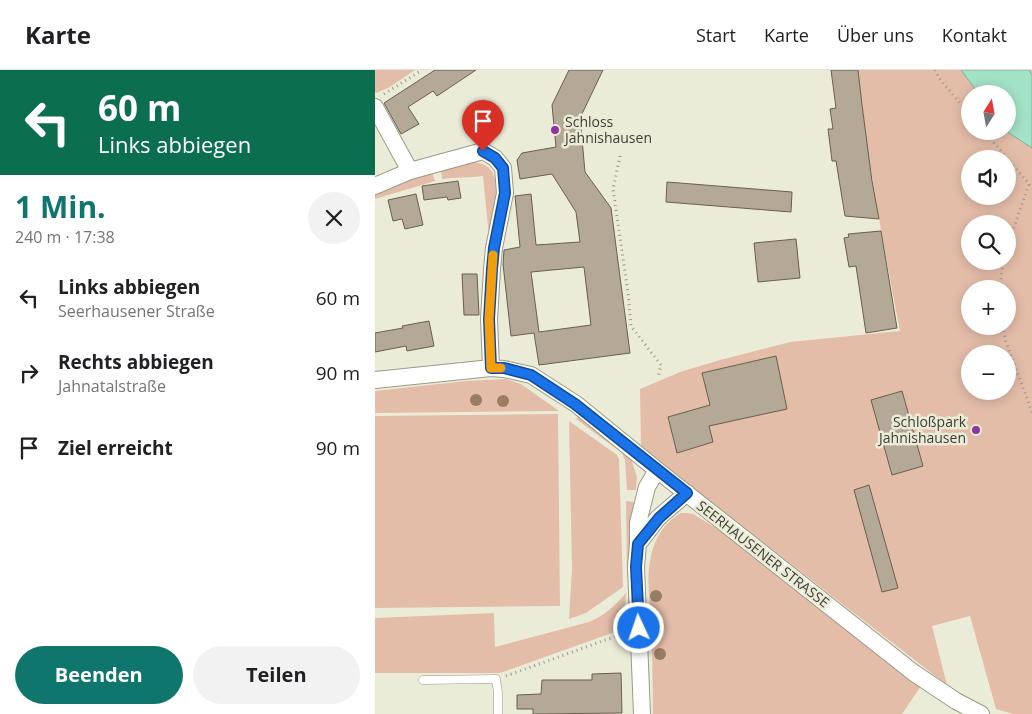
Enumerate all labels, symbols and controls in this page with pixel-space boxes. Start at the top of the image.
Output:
text: Karte [25,18,91,51]
text: Start [696,23,736,47]
text: Karte [764,23,809,47]
text: Über uns [837,23,914,47]
text: Kontakt [942,23,1007,47]
text: 60 m [98,84,181,131]
north arrow [961,85,1016,140]
map controls [961,85,1016,400]
icon: left [15,90,80,155]
pin [462,100,504,151]
icon: arrive [469,107,497,135]
place label: Schloss Jahnishausen [563,112,652,147]
marker: Schloss Jahnishausen [549,124,561,136]
text: Links abbiegen [98,129,251,159]
button: sound [961,150,1016,205]
text: 1 Min. [15,186,106,227]
button: close [308,192,360,244]
button: search [961,215,1016,270]
text: 240 m · 17:38 [15,226,115,248]
text: Links abbiegen [58,274,200,300]
button: + [961,280,1016,335]
icon: left [15,284,43,312]
text: 60 m [316,285,360,311]
text: Seerhausener Straße [58,300,215,322]
button: − [961,345,1016,400]
text: Rechts abbiegen [58,349,214,375]
icon: right [15,359,43,387]
text: 90 m [316,360,360,386]
text: Jahnatalstraße [58,375,166,397]
place label: Schloßpark Jahnishausen [877,412,967,447]
marker: Schloßpark Jahnishausen [970,424,982,436]
icon: arrive [15,434,43,462]
text: Ziel erreicht [58,435,173,461]
text: 90 m [316,435,360,461]
street label: SEERHAUSENER STRASSE [693,496,834,611]
position arrow [612,601,664,653]
button: Beenden [15,646,183,704]
button: Teilen [193,646,360,704]

